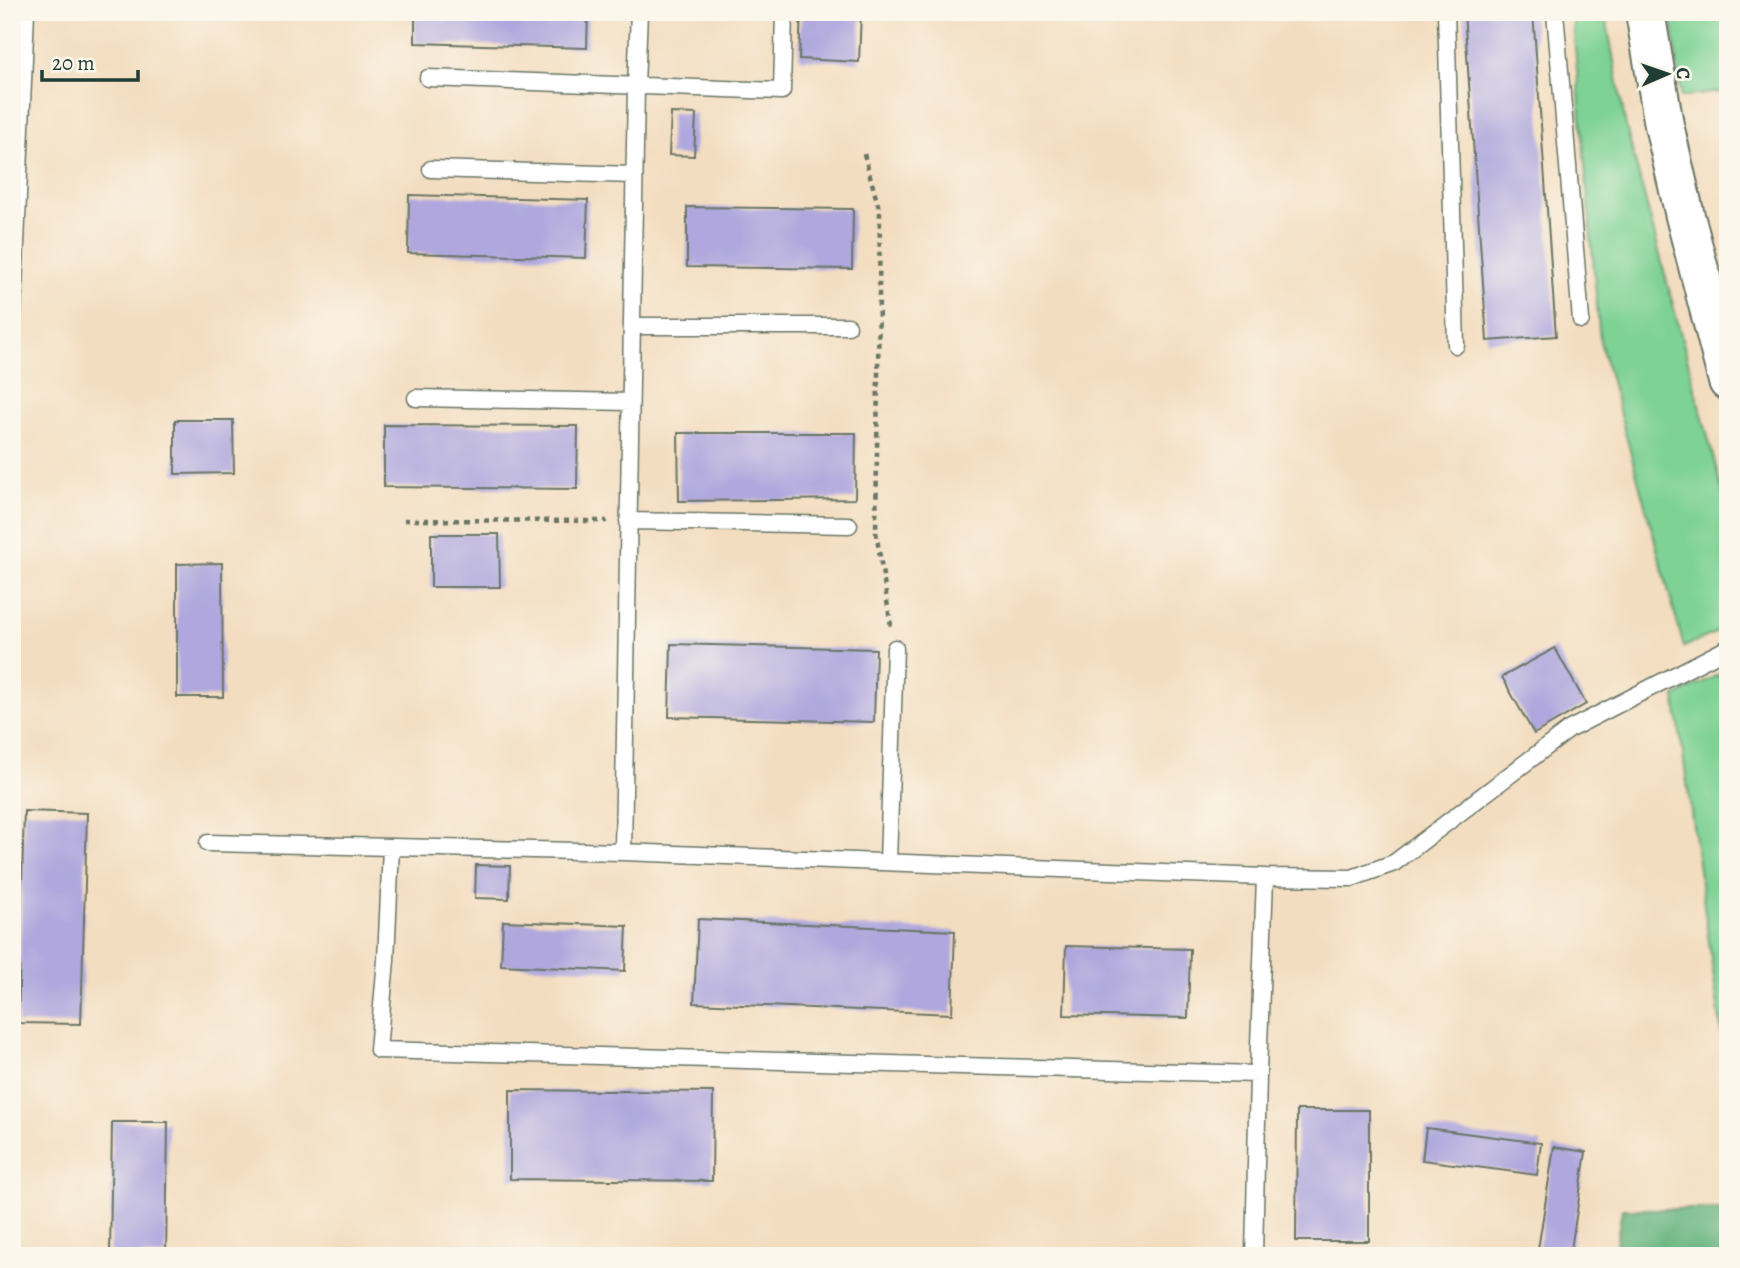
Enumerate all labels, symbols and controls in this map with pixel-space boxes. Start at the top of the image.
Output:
scale bar [42,38,138,82]
north arrow [1632,38,1702,108]
text: 20 m [52,49,95,77]
text: С [1670,67,1696,80]

